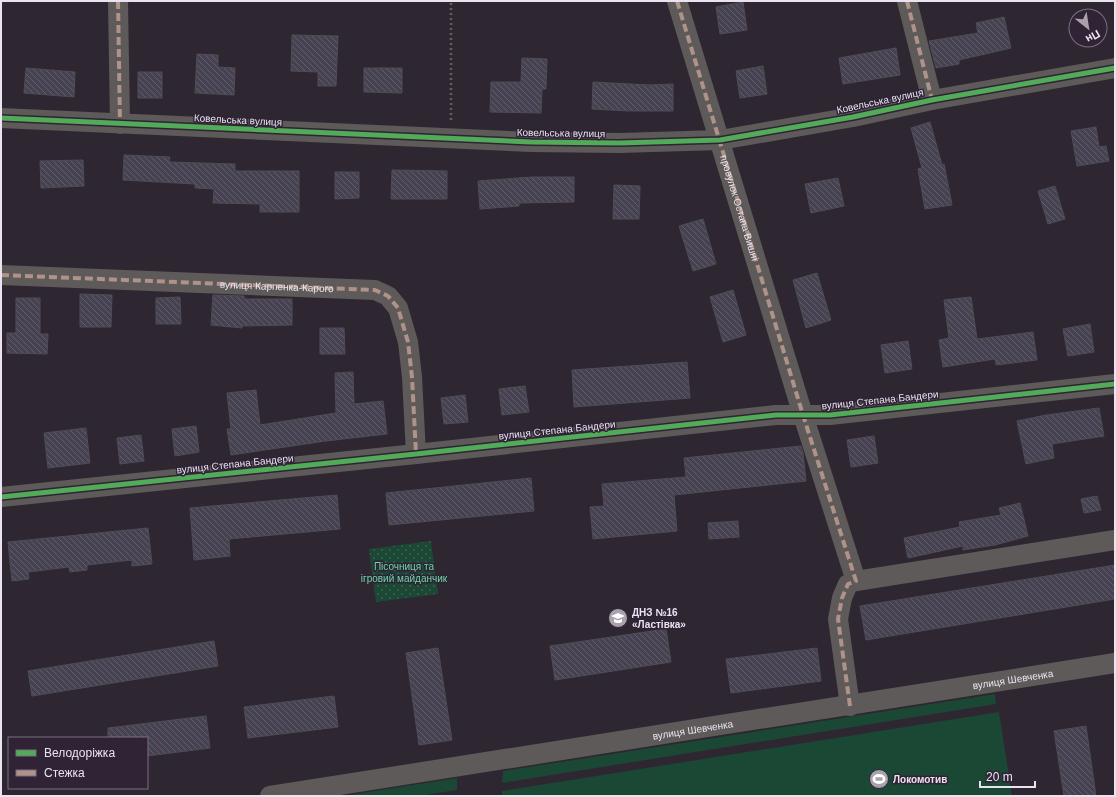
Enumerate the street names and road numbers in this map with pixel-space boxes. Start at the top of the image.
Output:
street label: Ковельська вулиця [836,86,924,116]
street label: Ковельська вулиця [194,112,282,128]
street label: Ковельська вулиця [517,127,605,139]
street label: провулок Остапа Вишні [719,154,761,262]
street label: вулиця Карпенка-Карого [220,278,334,294]
street label: вулиця Степана Бандери [821,388,939,412]
street label: вулиця Степана Бандери [498,418,616,442]
street label: вулиця Степана Бандери [176,452,294,476]
street label: вулиця Шевченка [972,667,1054,691]
street label: вулиця Шевченка [652,718,734,741]

